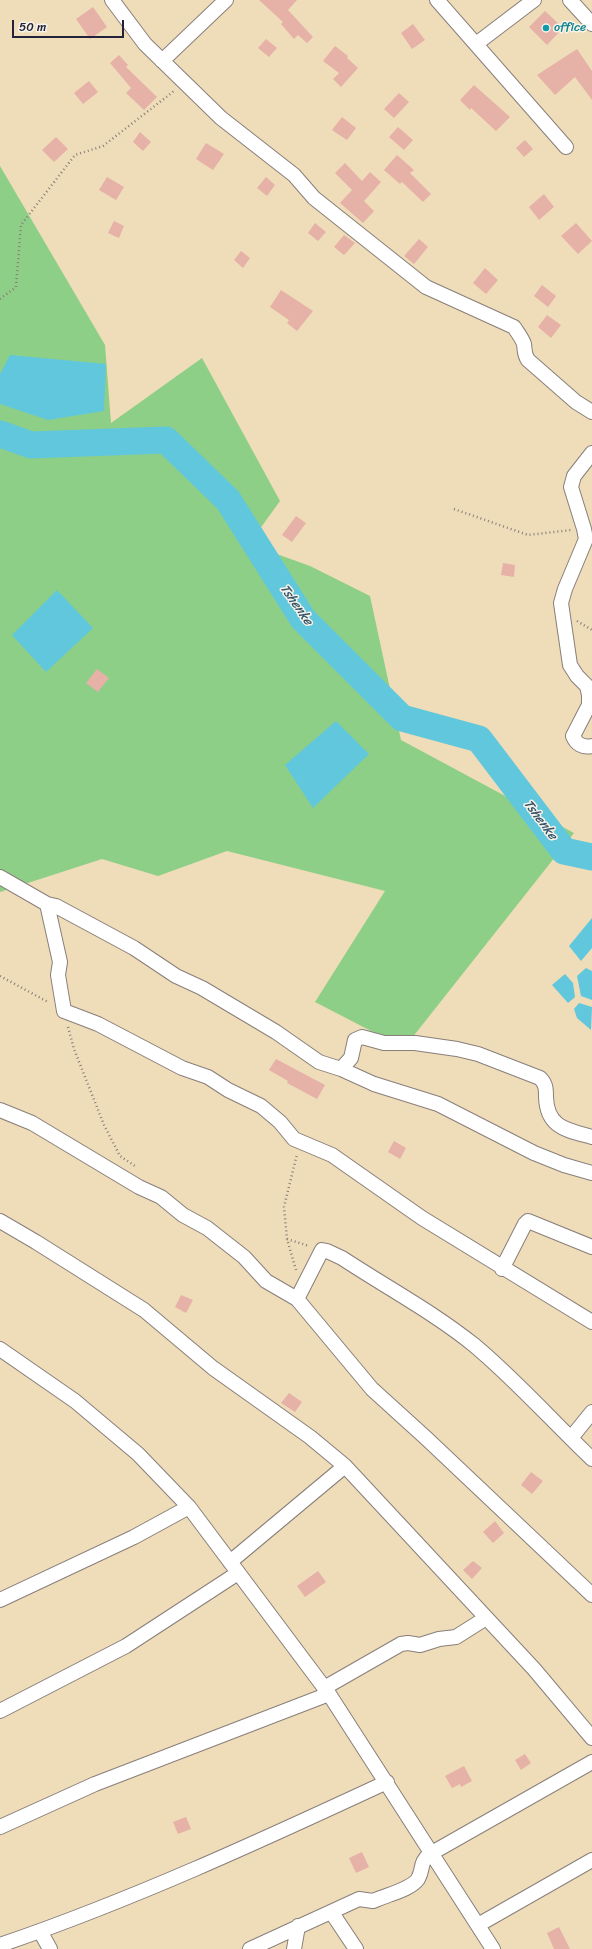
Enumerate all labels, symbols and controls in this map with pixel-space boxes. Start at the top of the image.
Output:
scale bar [14,12,126,38]
text: 50 m [19,16,46,38]
place label: office [554,21,586,35]
marker: office [541,23,551,33]
water label: Tshenke [276,582,316,628]
water label: Tshenke [520,797,560,843]

